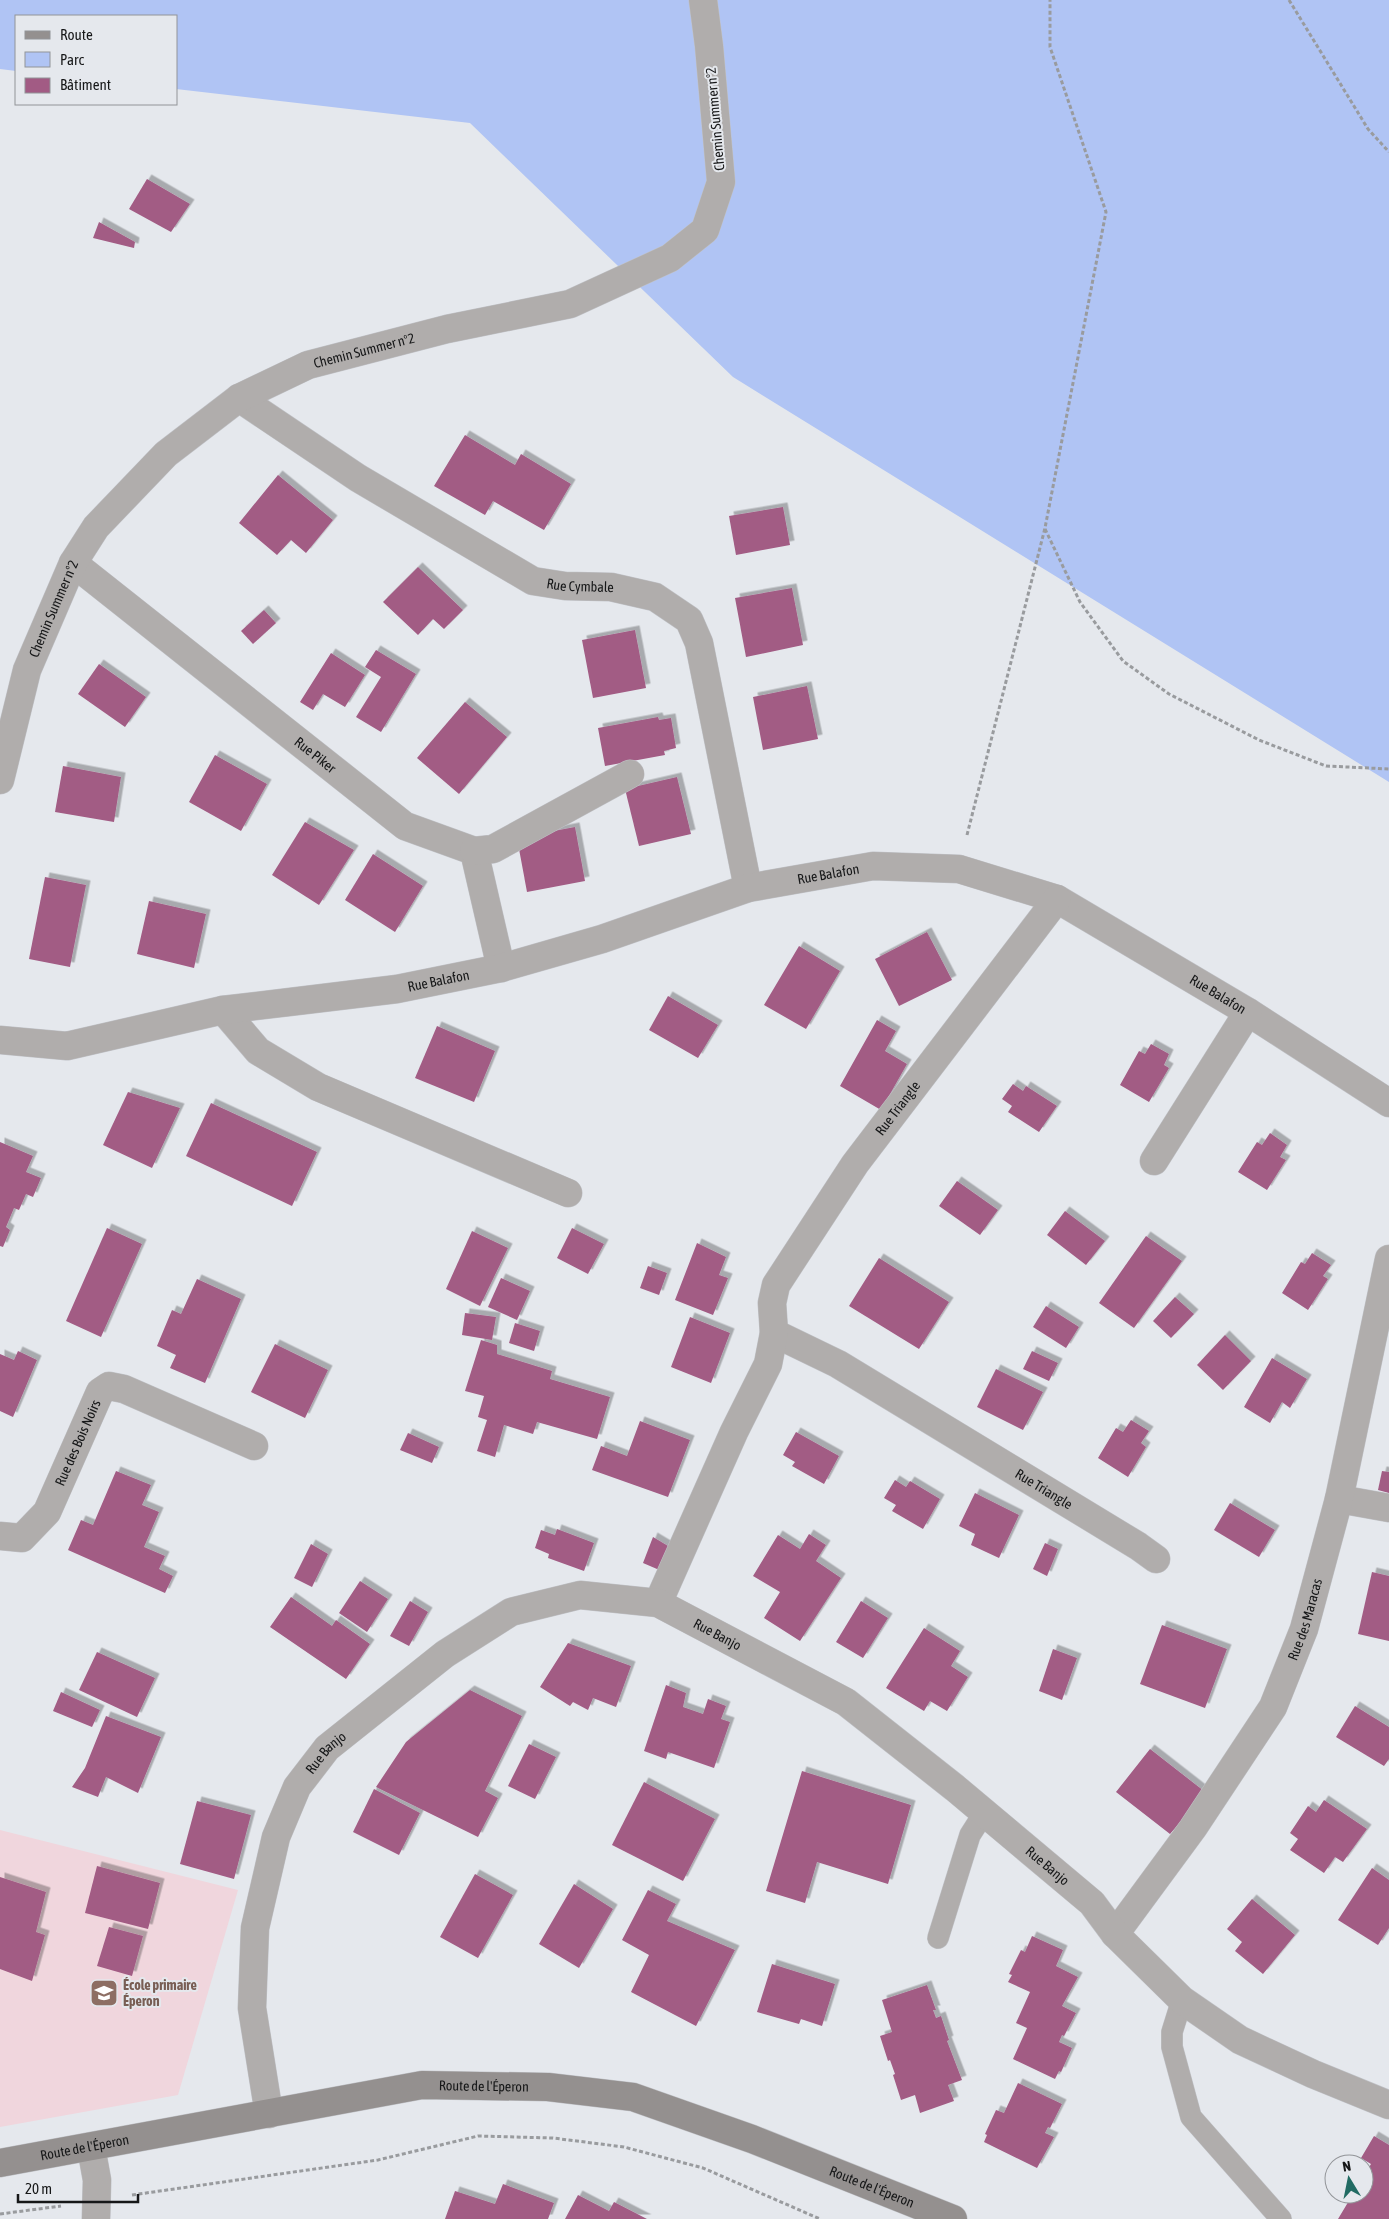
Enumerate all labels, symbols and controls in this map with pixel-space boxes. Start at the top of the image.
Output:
legend [15,15,178,105]
text: Route [60,26,93,43]
text: Parc [60,51,84,68]
street label: Chemin Summer n°2 [703,67,727,171]
text: Bâtiment [60,76,111,93]
street label: Chemin Summer n°2 [312,330,416,371]
street label: Chemin Summer n°2 [25,558,81,660]
street label: Rue Cymbale [545,575,614,595]
street label: Rue Piker [291,734,340,777]
street label: Rue Balafon [796,861,861,887]
street label: Rue Balafon [406,967,471,995]
street label: Rue Balafon [1187,971,1249,1017]
street label: Rue Triangle [872,1078,923,1138]
street label: Rue des Bois Noirs [52,1397,104,1488]
street label: Rue Triangle [1012,1466,1075,1512]
street label: Rue des Maracas [1284,1577,1325,1663]
street label: Rue Banjo [691,1615,744,1653]
street label: Rue Banjo [302,1728,349,1777]
street label: Rue Banjo [1023,1843,1073,1889]
place label: École primaire Éperon [123,1977,197,2009]
school or university icon: École primaire Éperon [89,1978,119,2008]
street label: Route de l'Éperon [439,2077,529,2095]
street label: Route de l'Éperon [39,2131,130,2163]
north arrow [1324,2154,1374,2204]
text: N [1341,2158,1352,2175]
street label: Route de l'Éperon [827,2163,917,2211]
scale bar [18,2172,138,2204]
text: 20 m [25,2180,52,2197]

